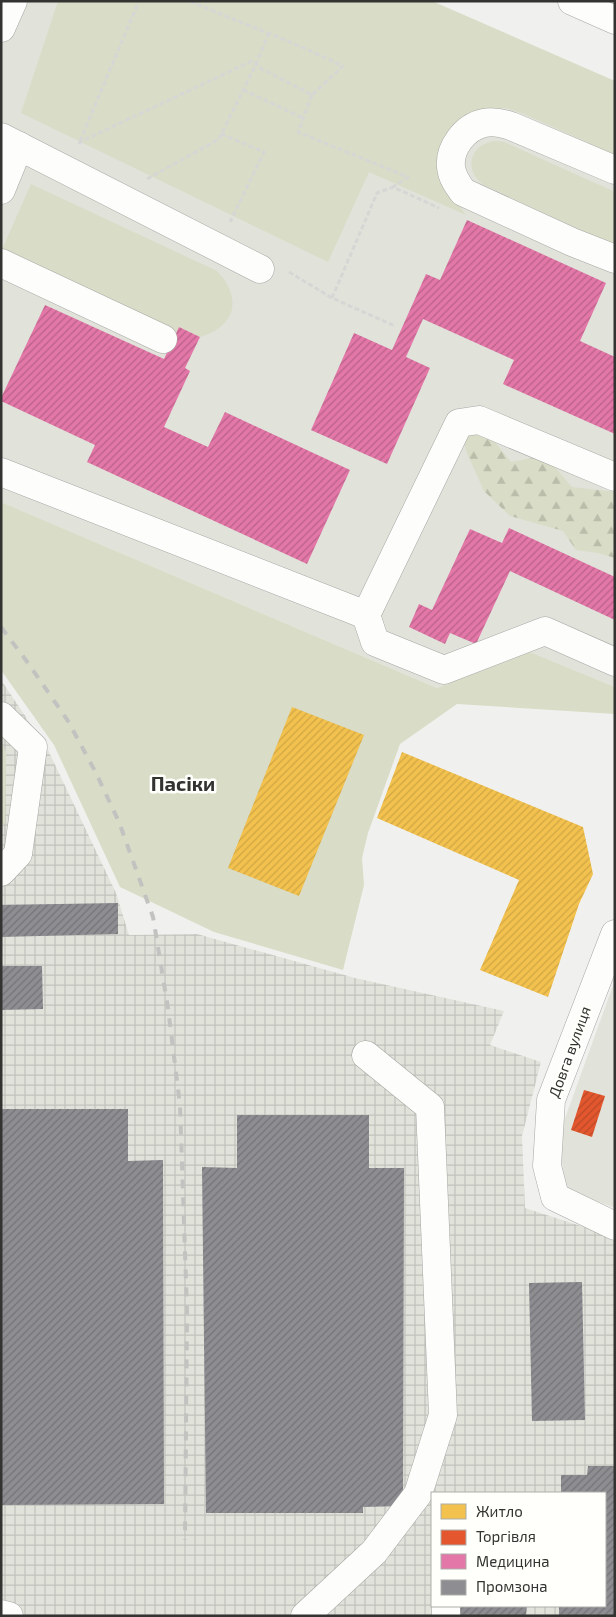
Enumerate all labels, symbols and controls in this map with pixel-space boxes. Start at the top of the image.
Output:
district label: Пасіки [151,771,215,795]
street label: Довга вулиця [544,1004,595,1100]
legend [431,1492,606,1607]
text: Житло [476,1502,523,1520]
text: Торгівля [476,1527,536,1545]
text: Медицина [476,1552,549,1570]
text: Промзона [476,1577,548,1595]

